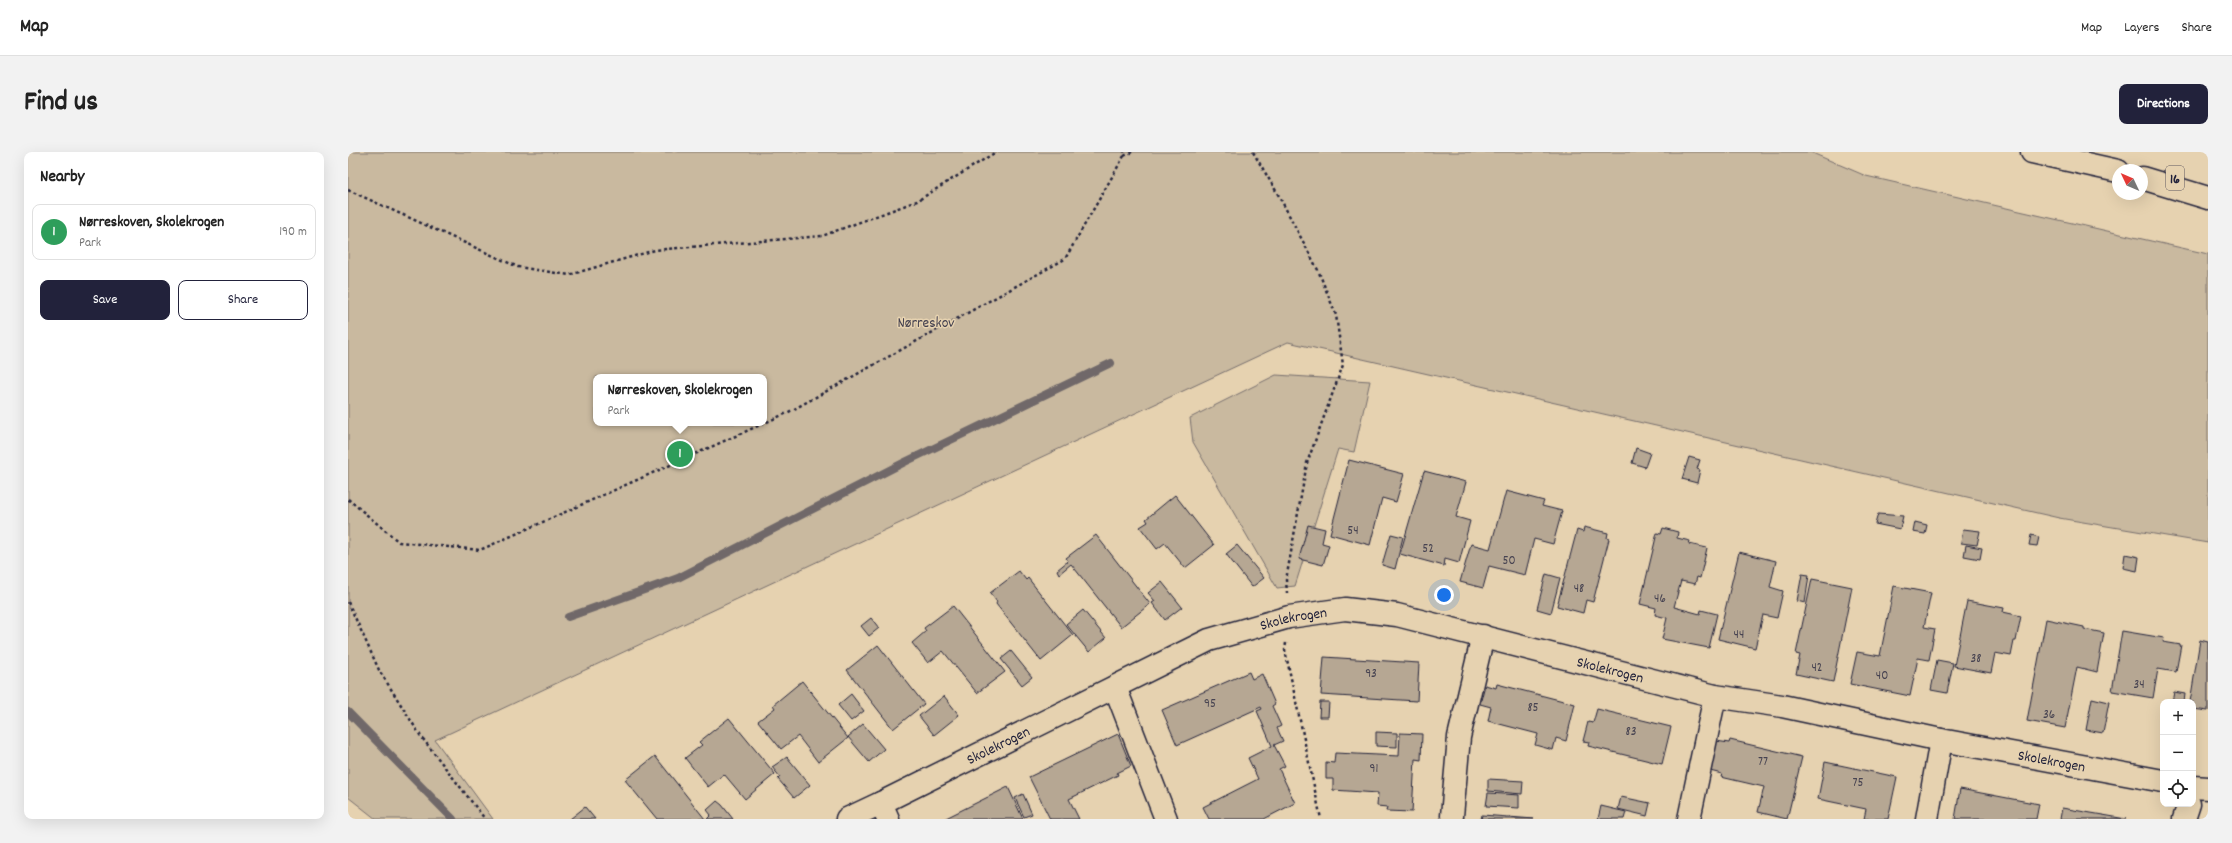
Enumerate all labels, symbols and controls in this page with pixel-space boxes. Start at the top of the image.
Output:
text: Map [20,14,49,41]
text: Map [2081,18,2102,38]
text: Layers [2124,18,2159,38]
text: Share [2181,18,2212,38]
text: Find us [24,84,98,124]
button: Directions [2119,84,2208,124]
north arrow [2112,164,2148,200]
text: Nearby [40,166,84,190]
road number: 16 [2166,166,2184,190]
text: Nørreskoven, Skolekrogen [79,212,224,234]
text: 1 [53,223,55,242]
text: 190 m [279,223,307,242]
text: Park [79,234,101,253]
button: Save [40,280,170,320]
button: Share [178,280,308,320]
park label: Nørreskov [897,313,955,335]
popup [593,374,767,426]
text: Nørreskoven, Skolekrogen [607,380,753,402]
text: Park [607,402,630,421]
pin: 1 [667,439,693,469]
house number: 54 [1347,522,1359,541]
house number: 52 [1422,540,1434,559]
house number: 50 [1502,552,1516,571]
house number: 48 [1574,580,1584,599]
your location [1434,585,1454,605]
house number: 46 [1654,590,1666,609]
street label: Skolekrogen [1258,603,1329,638]
house number: 44 [1734,626,1744,645]
house number: 38 [1971,650,1982,669]
street label: Skolekrogen [1574,652,1646,690]
house number: 42 [1811,659,1823,678]
house number: 93 [1365,665,1377,684]
house number: 40 [1876,667,1888,686]
house number: 34 [2133,676,2145,695]
house number: 95 [1204,695,1216,714]
house number: 85 [1527,699,1539,718]
map controls [2160,699,2196,807]
button: + [2160,699,2196,735]
house number: 36 [2043,706,2055,725]
street label: Skolekrogen [963,722,1034,772]
house number: 83 [1626,723,1637,742]
button: − [2160,735,2196,771]
street label: Skolekrogen [2016,745,2087,779]
house number: 77 [1758,753,1768,772]
house number: 91 [1370,760,1378,779]
button: locate [2160,771,2196,807]
house number: 75 [1853,774,1864,793]

